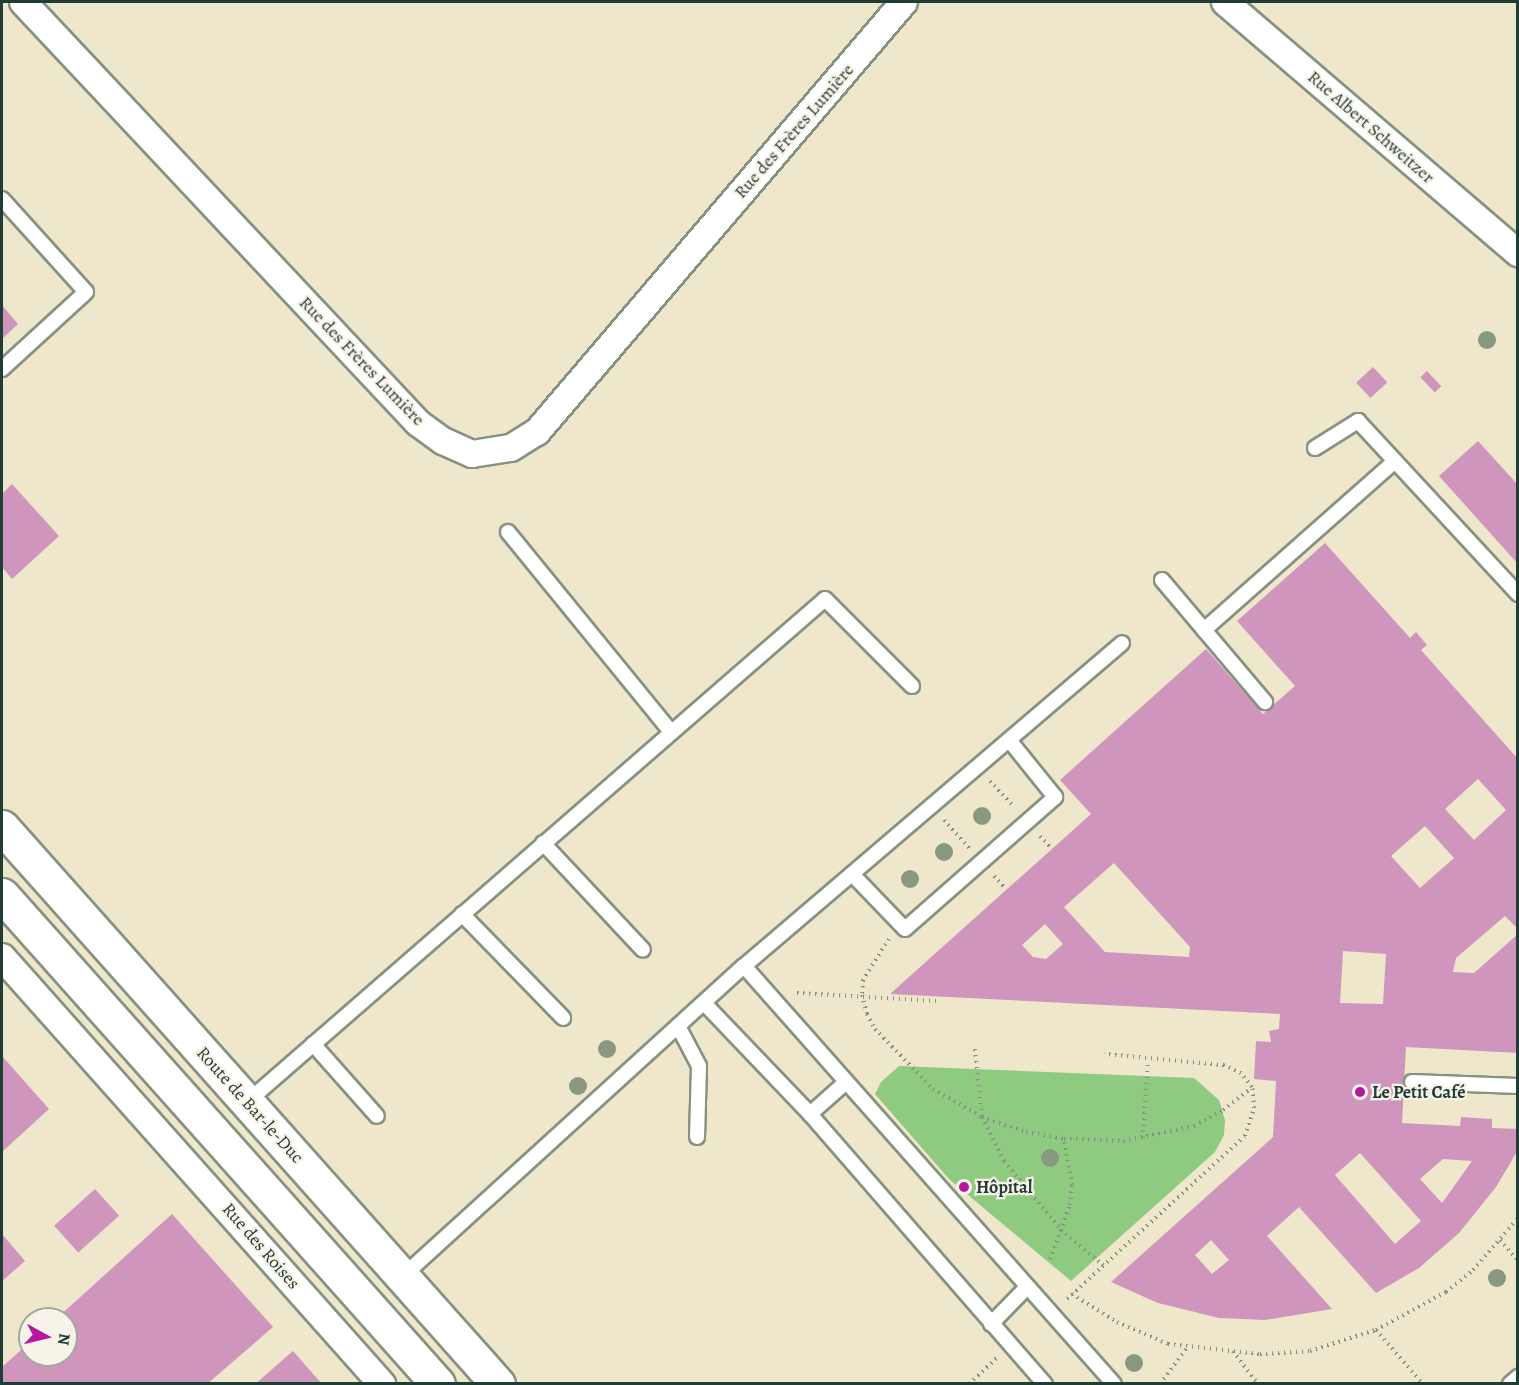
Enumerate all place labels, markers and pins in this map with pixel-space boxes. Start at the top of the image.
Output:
place label: Le Petit Café [1372,1081,1465,1103]
marker: Le Petit Café [1353,1085,1367,1099]
place label: Hôpital [976,1176,1032,1198]
marker: Hôpital [957,1180,971,1194]

